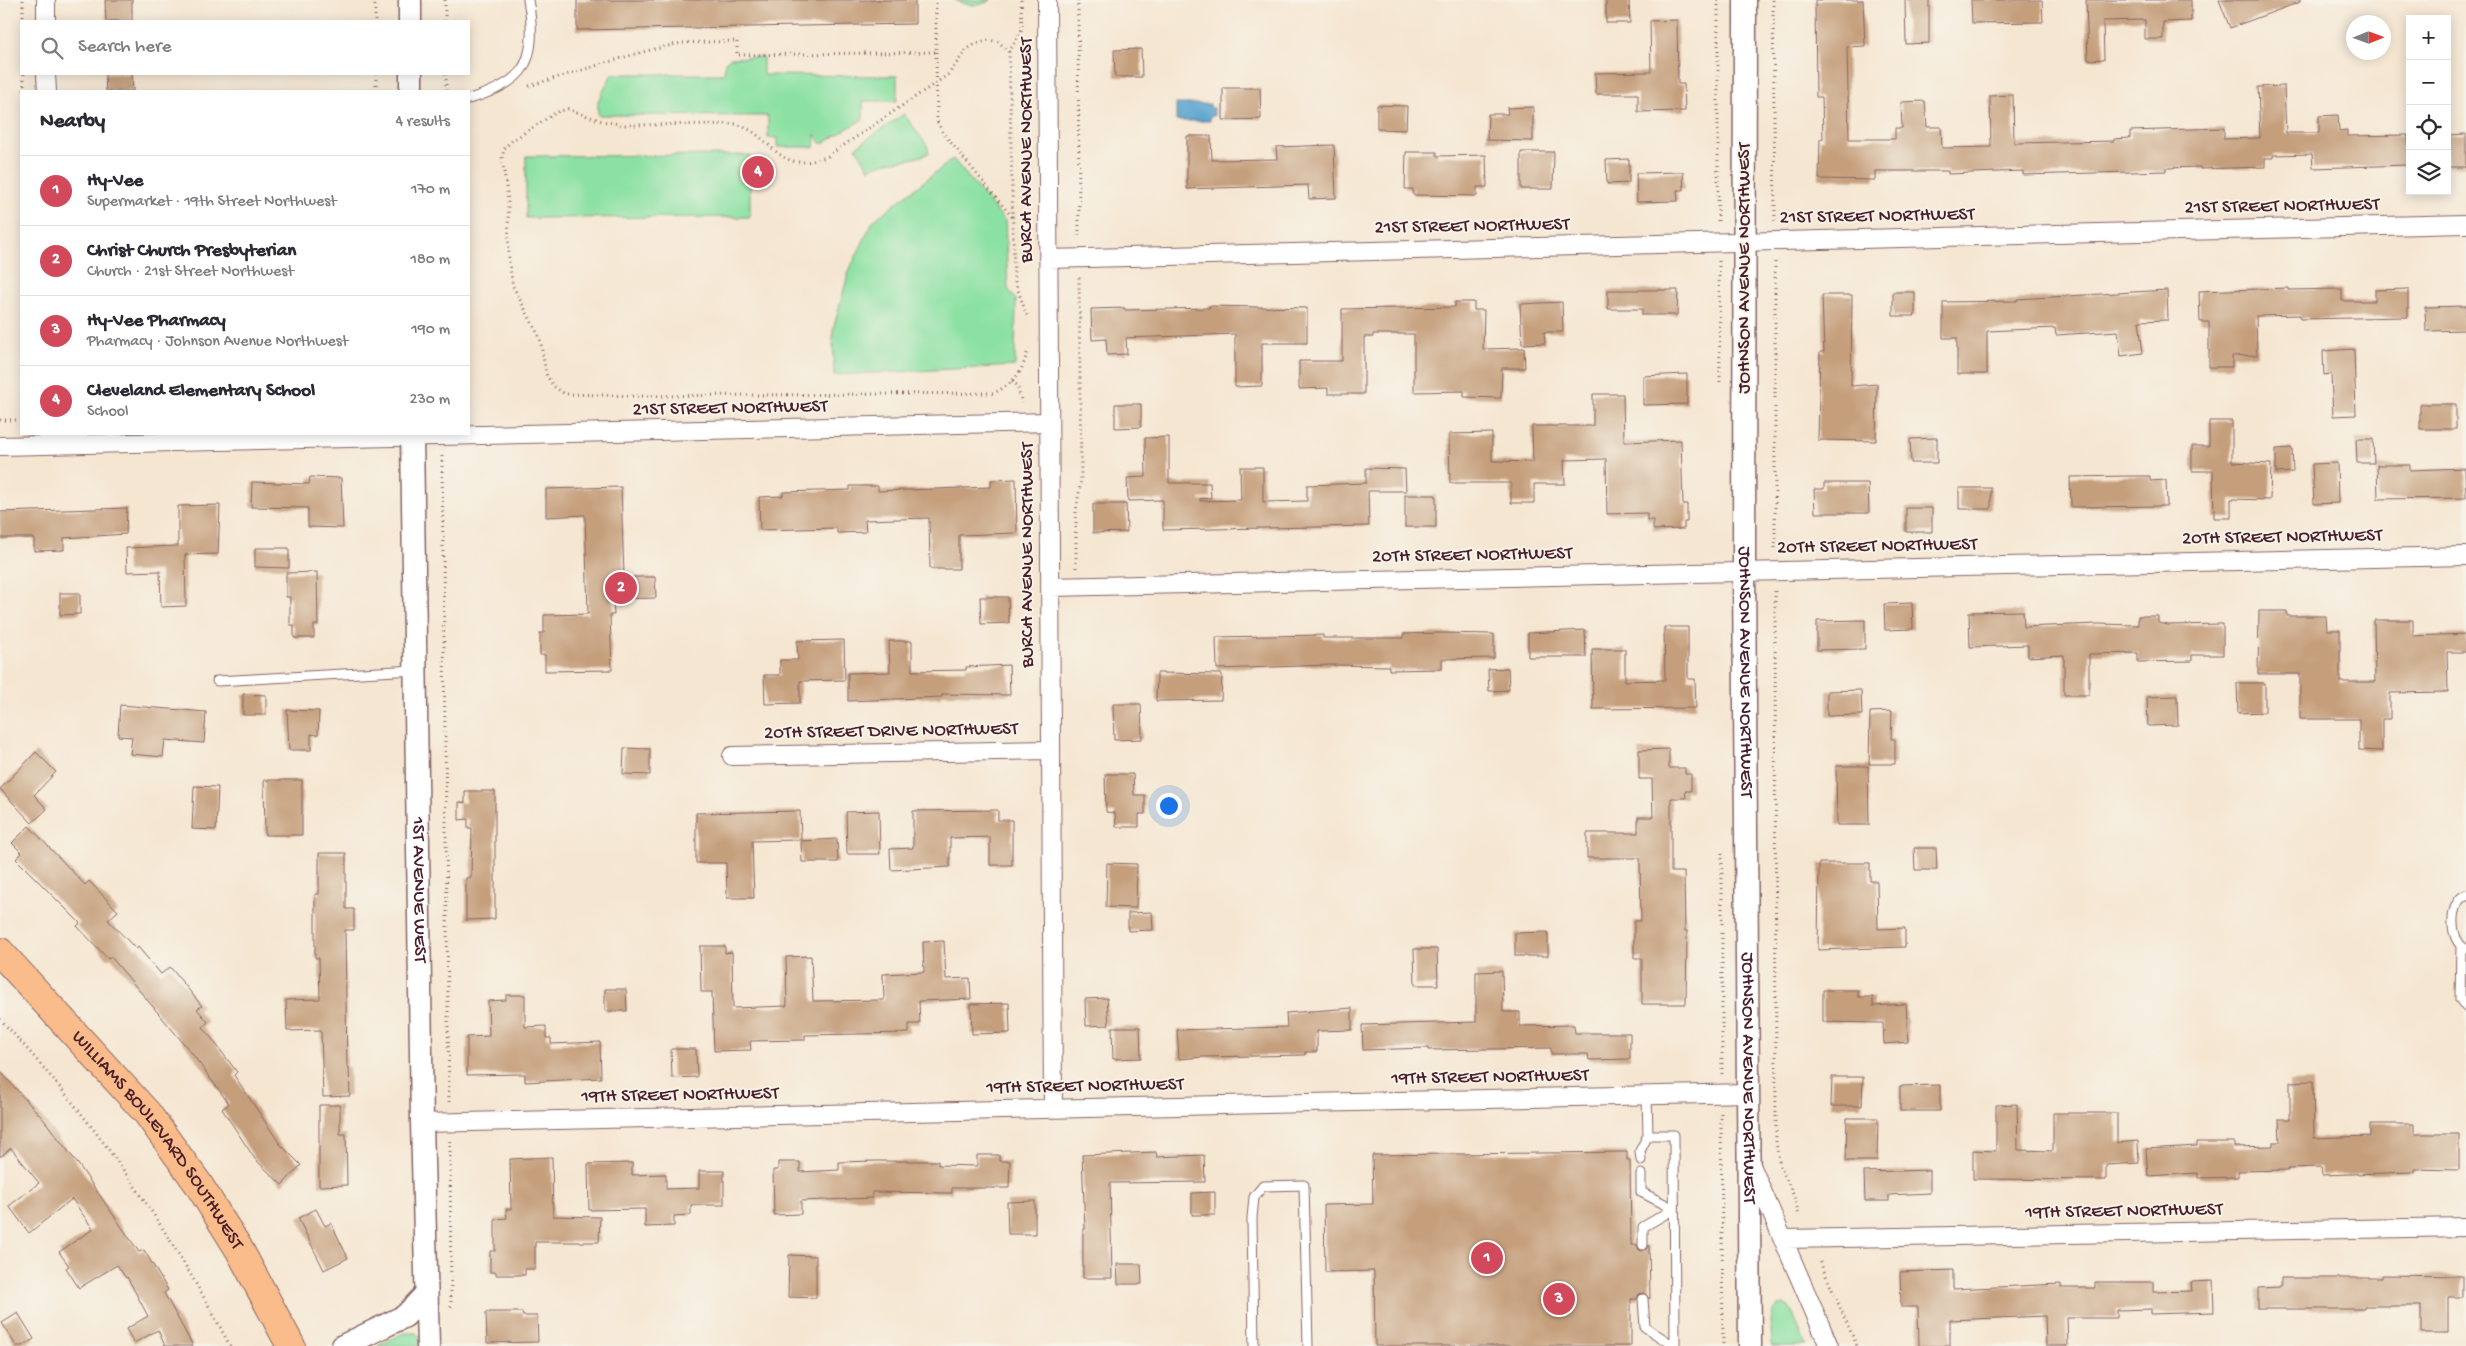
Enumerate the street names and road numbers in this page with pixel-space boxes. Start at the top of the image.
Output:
street label: BURCH AVENUE NORTHWEST [1016,36,1039,264]
street label: JOHNSON AVENUE NORTHWEST [1734,142,1757,394]
street label: 21ST STREET NORTHWEST [2184,194,2380,220]
street label: 21ST STREET NORTHWEST [1779,204,1975,230]
street label: 21ST STREET NORTHWEST [1374,214,1570,240]
street label: 21ST STREET NORTHWEST [632,396,828,422]
street label: BURCH AVENUE NORTHWEST [1017,441,1040,669]
street label: 20TH STREET NORTHWEST [2182,525,2383,551]
street label: 20TH STREET NORTHWEST [1777,534,1978,560]
street label: 20TH STREET NORTHWEST [1372,543,1573,569]
street label: JOHNSON AVENUE NORTHWEST [1732,546,1757,799]
street label: 20TH STREET DRIVE NORTHWEST [764,718,1019,746]
street label: 1ST AVENUE WEST [406,816,431,964]
street label: JOHNSON AVENUE NORTHWEST [1735,952,1760,1204]
street label: WILLIAMS BOULEVARD SOUTHWEST [66,1026,248,1255]
street label: 19TH STREET NORTHWEST [1390,1065,1590,1091]
street label: 19TH STREET NORTHWEST [985,1074,1185,1100]
street label: 19TH STREET NORTHWEST [580,1083,780,1109]
street label: 19TH STREET NORTHWEST [2024,1199,2224,1225]

